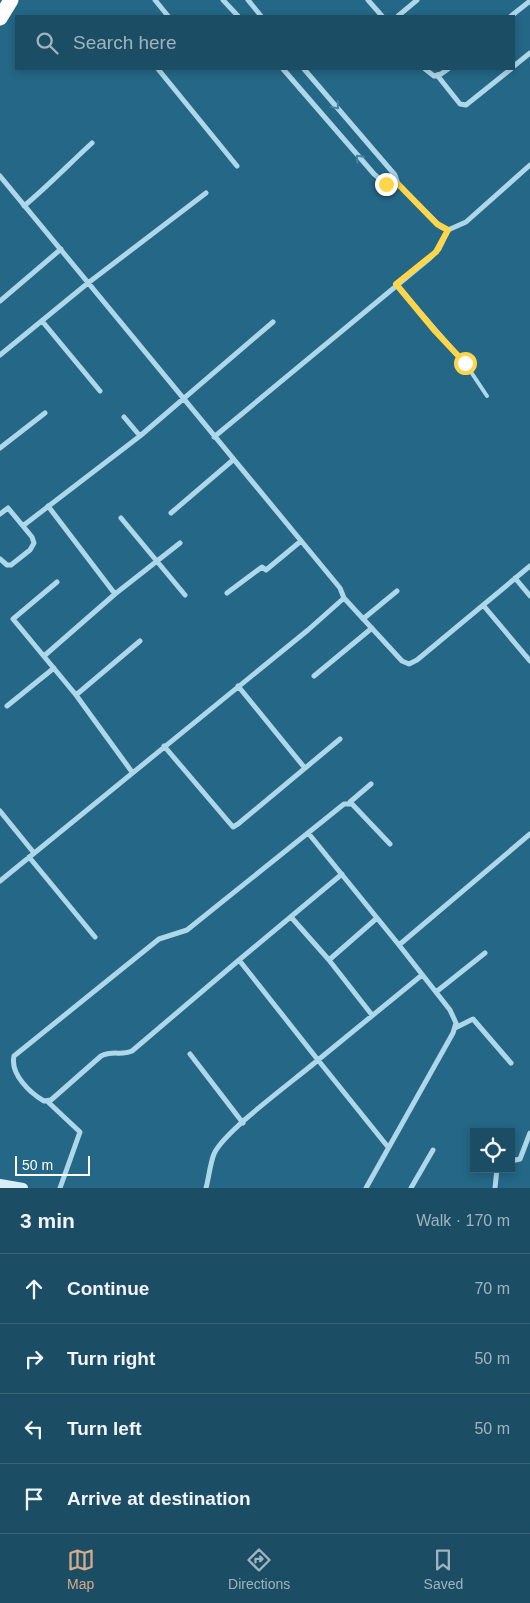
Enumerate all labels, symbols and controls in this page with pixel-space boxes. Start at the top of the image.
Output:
search box [15,15,515,70]
icon: search [33,29,61,57]
text: Search here [73,32,177,53]
one-way arrow [330,101,339,110]
one-way arrow [356,155,365,164]
route end [375,173,398,196]
route start [454,352,477,375]
map controls [470,1128,515,1173]
button: locate [470,1128,515,1173]
scale bar [15,1153,90,1176]
text: 50 m [22,1157,53,1173]
text: 3 min [20,1209,75,1232]
text: Walk · 170 m [416,1212,510,1229]
icon: ahead [20,1275,48,1303]
text: Continue [67,1278,149,1299]
text: 70 m [474,1280,510,1297]
icon: right [20,1345,48,1373]
text: Turn right [67,1348,155,1369]
text: 50 m [474,1350,510,1367]
icon: left [20,1415,48,1443]
text: Turn left [67,1418,142,1439]
text: 50 m [474,1420,510,1437]
icon: arrive [20,1485,48,1513]
text: Arrive at destination [67,1488,251,1509]
tab: Map [67,1546,95,1592]
tab: Directions [228,1546,290,1592]
tab: Saved [424,1546,463,1592]

